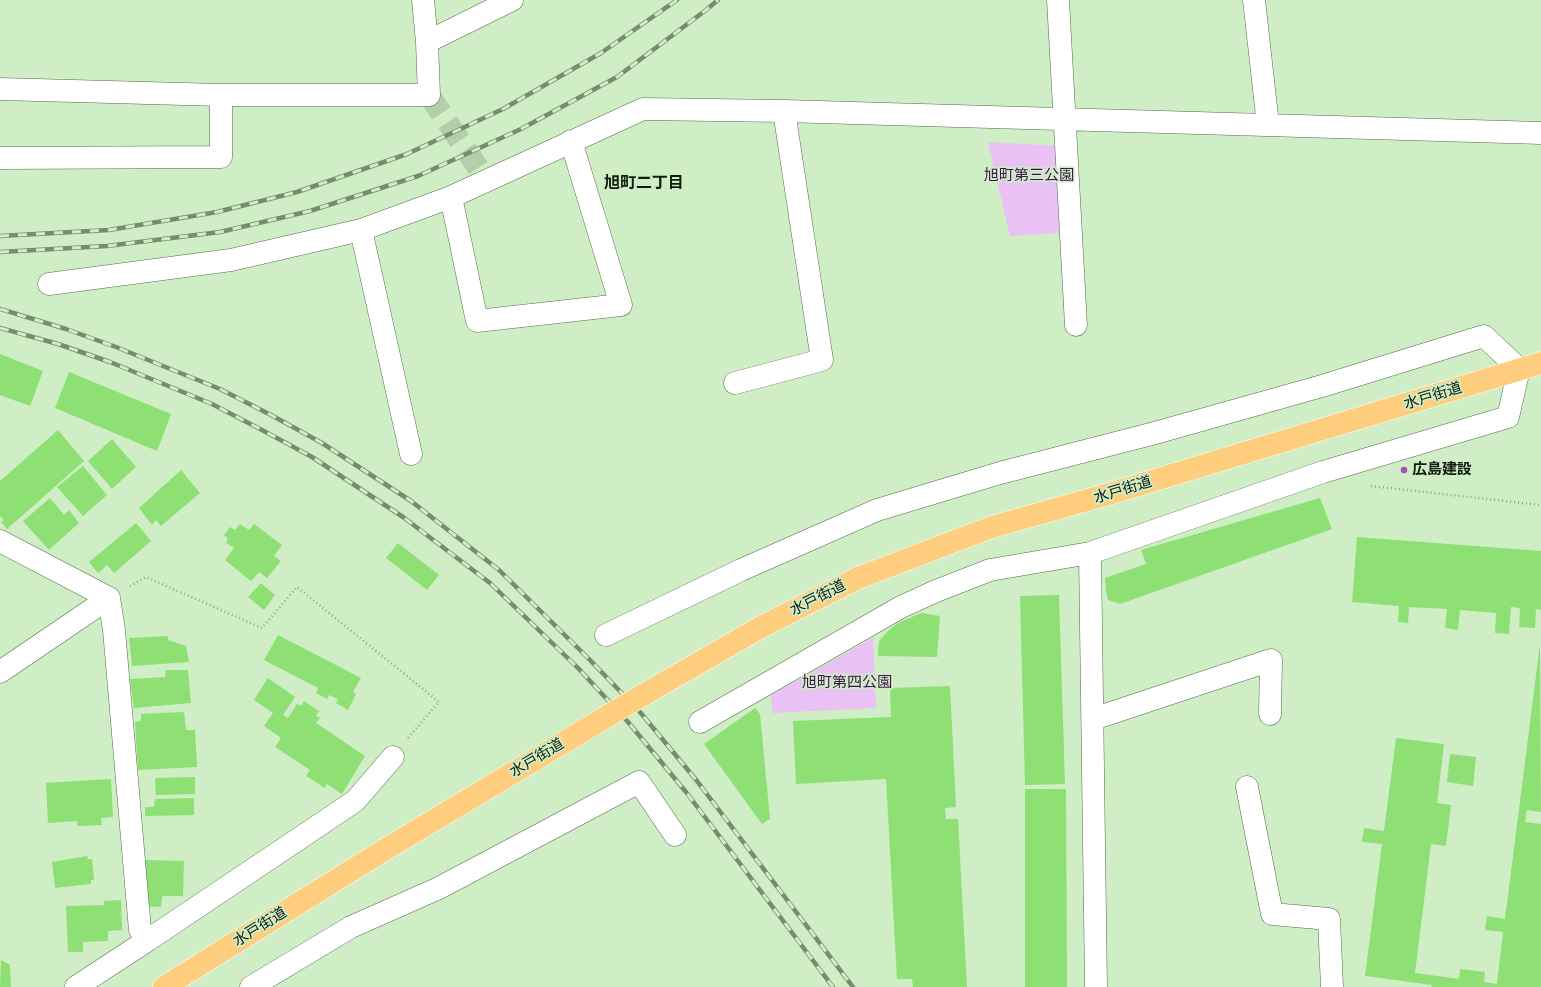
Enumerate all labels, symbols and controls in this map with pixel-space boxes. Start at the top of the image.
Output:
park label: 旭町第三公園 [984,167,1074,185]
district label: 旭町二丁目 [604,173,684,193]
street label: 水戸街道 [1402,379,1464,413]
place label: 広島建設 [1412,461,1472,479]
marker: 広島建設 [1399,465,1409,475]
street label: 水戸街道 [1092,473,1154,507]
street label: 水戸街道 [787,576,849,620]
park label: 旭町第四公園 [802,674,892,692]
street label: 水戸街道 [507,735,567,781]
street label: 水戸街道 [230,903,290,951]

